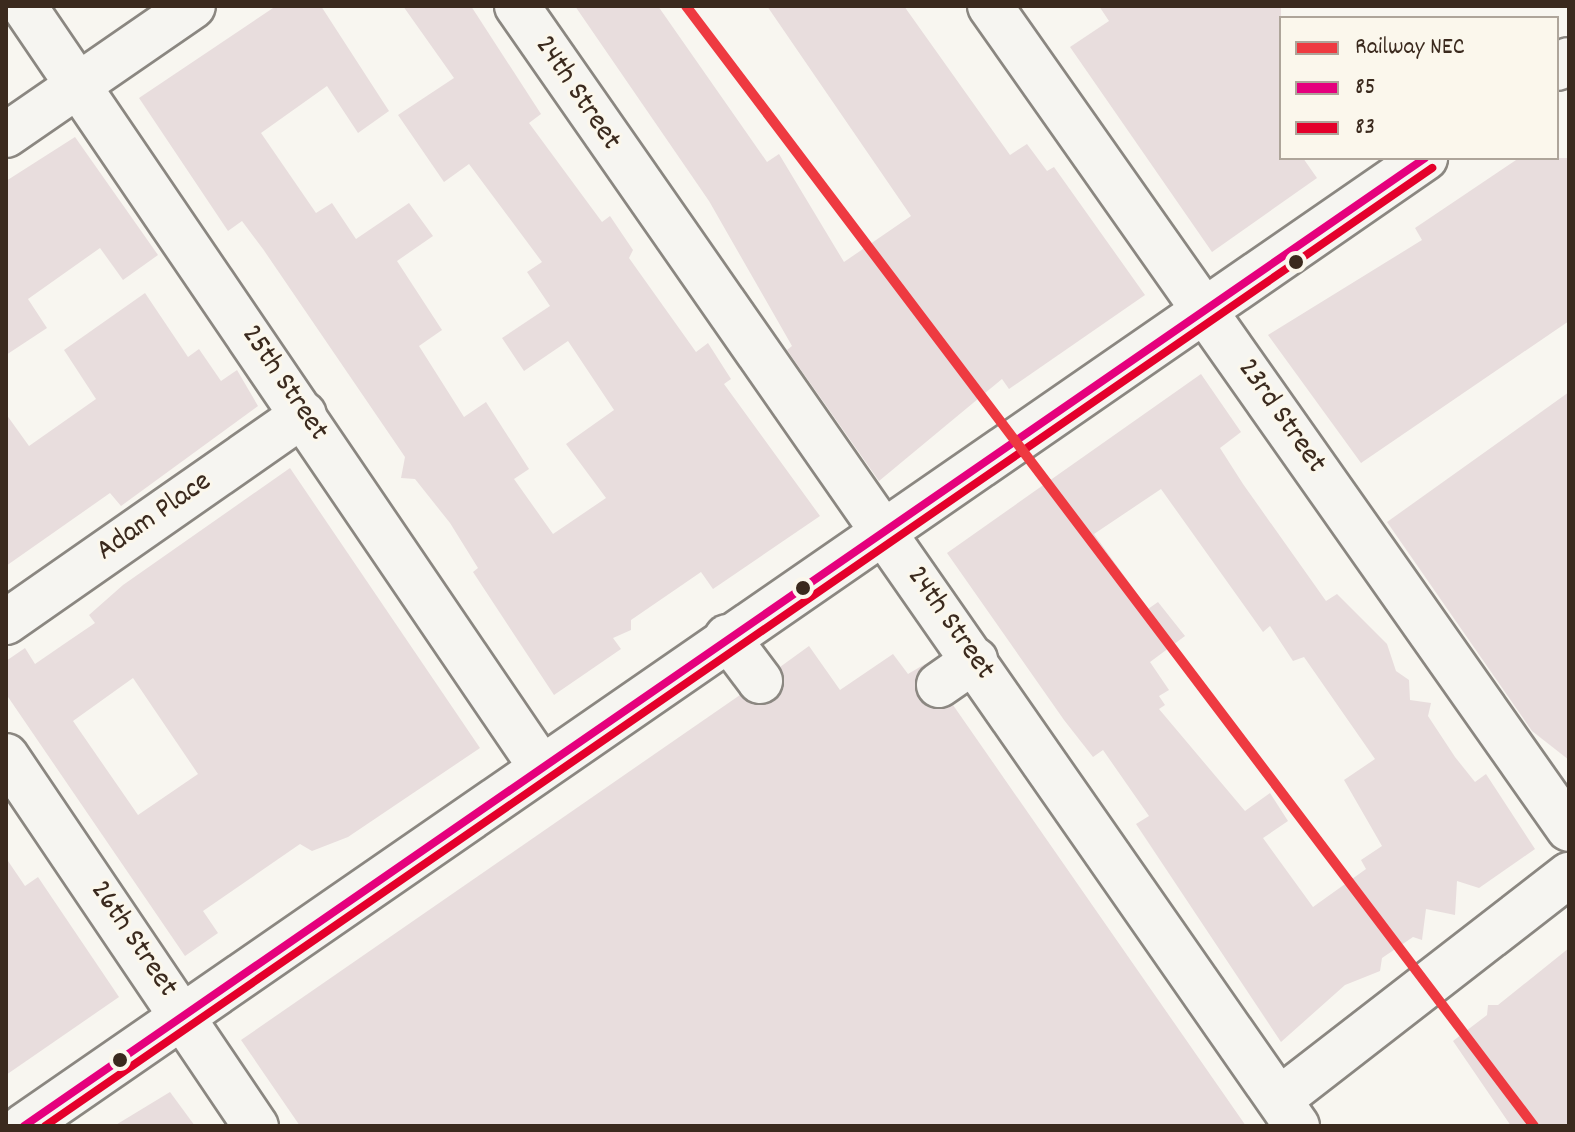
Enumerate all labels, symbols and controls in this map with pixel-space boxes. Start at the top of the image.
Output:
legend [1279,16,1559,160]
street label: 24th Street [525,30,627,158]
text: Railway NEC [1355,31,1465,65]
text: 85 [1355,71,1376,105]
text: 83 [1355,111,1375,145]
unlabelled marker [1288,254,1304,270]
street label: 25th Street [231,319,335,449]
street label: 23rd Street [1228,353,1332,481]
street label: Adam Place [91,465,219,571]
street label: 24th Street [897,560,1001,688]
unlabelled marker [795,580,811,596]
street label: 26th Street [80,875,184,1005]
unlabelled marker [112,1052,128,1068]

